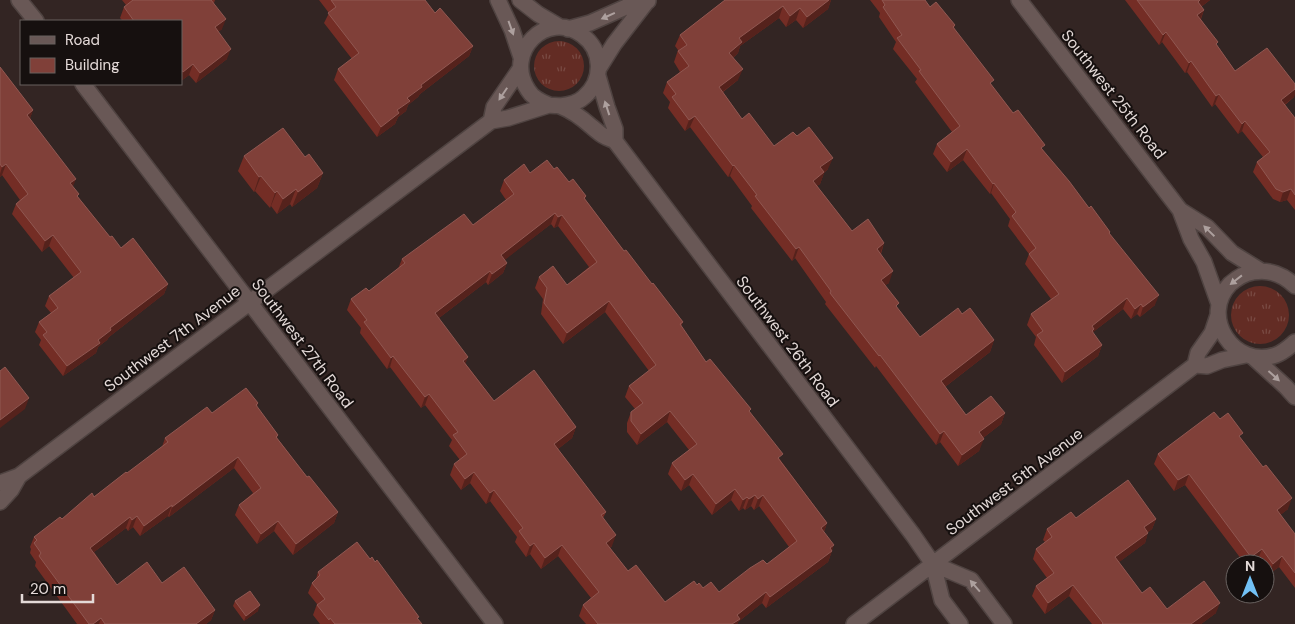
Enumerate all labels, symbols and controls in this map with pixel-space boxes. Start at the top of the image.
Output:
one-way arrow [601,12,615,20]
legend [20,20,182,85]
one-way arrow [507,21,515,36]
street label: Southwest 25th Road [1057,25,1171,163]
text: Road [65,30,100,50]
text: Building [65,55,120,75]
one-way arrow [498,87,508,101]
one-way arrow [603,101,611,116]
one-way arrow [1203,225,1215,236]
street label: Southwest 26th Road [731,272,844,411]
street label: Southwest 27th Road [247,274,358,412]
one-way arrow [1230,275,1243,286]
street label: Southwest 7th Avenue [100,280,245,397]
one-way arrow [1268,370,1280,382]
street label: Southwest 5th Avenue [942,423,1087,540]
north arrow [1225,554,1275,604]
text: N [1245,557,1255,575]
scale bar [22,572,94,604]
text: 20 m [30,579,66,599]
one-way arrow [969,580,981,592]

